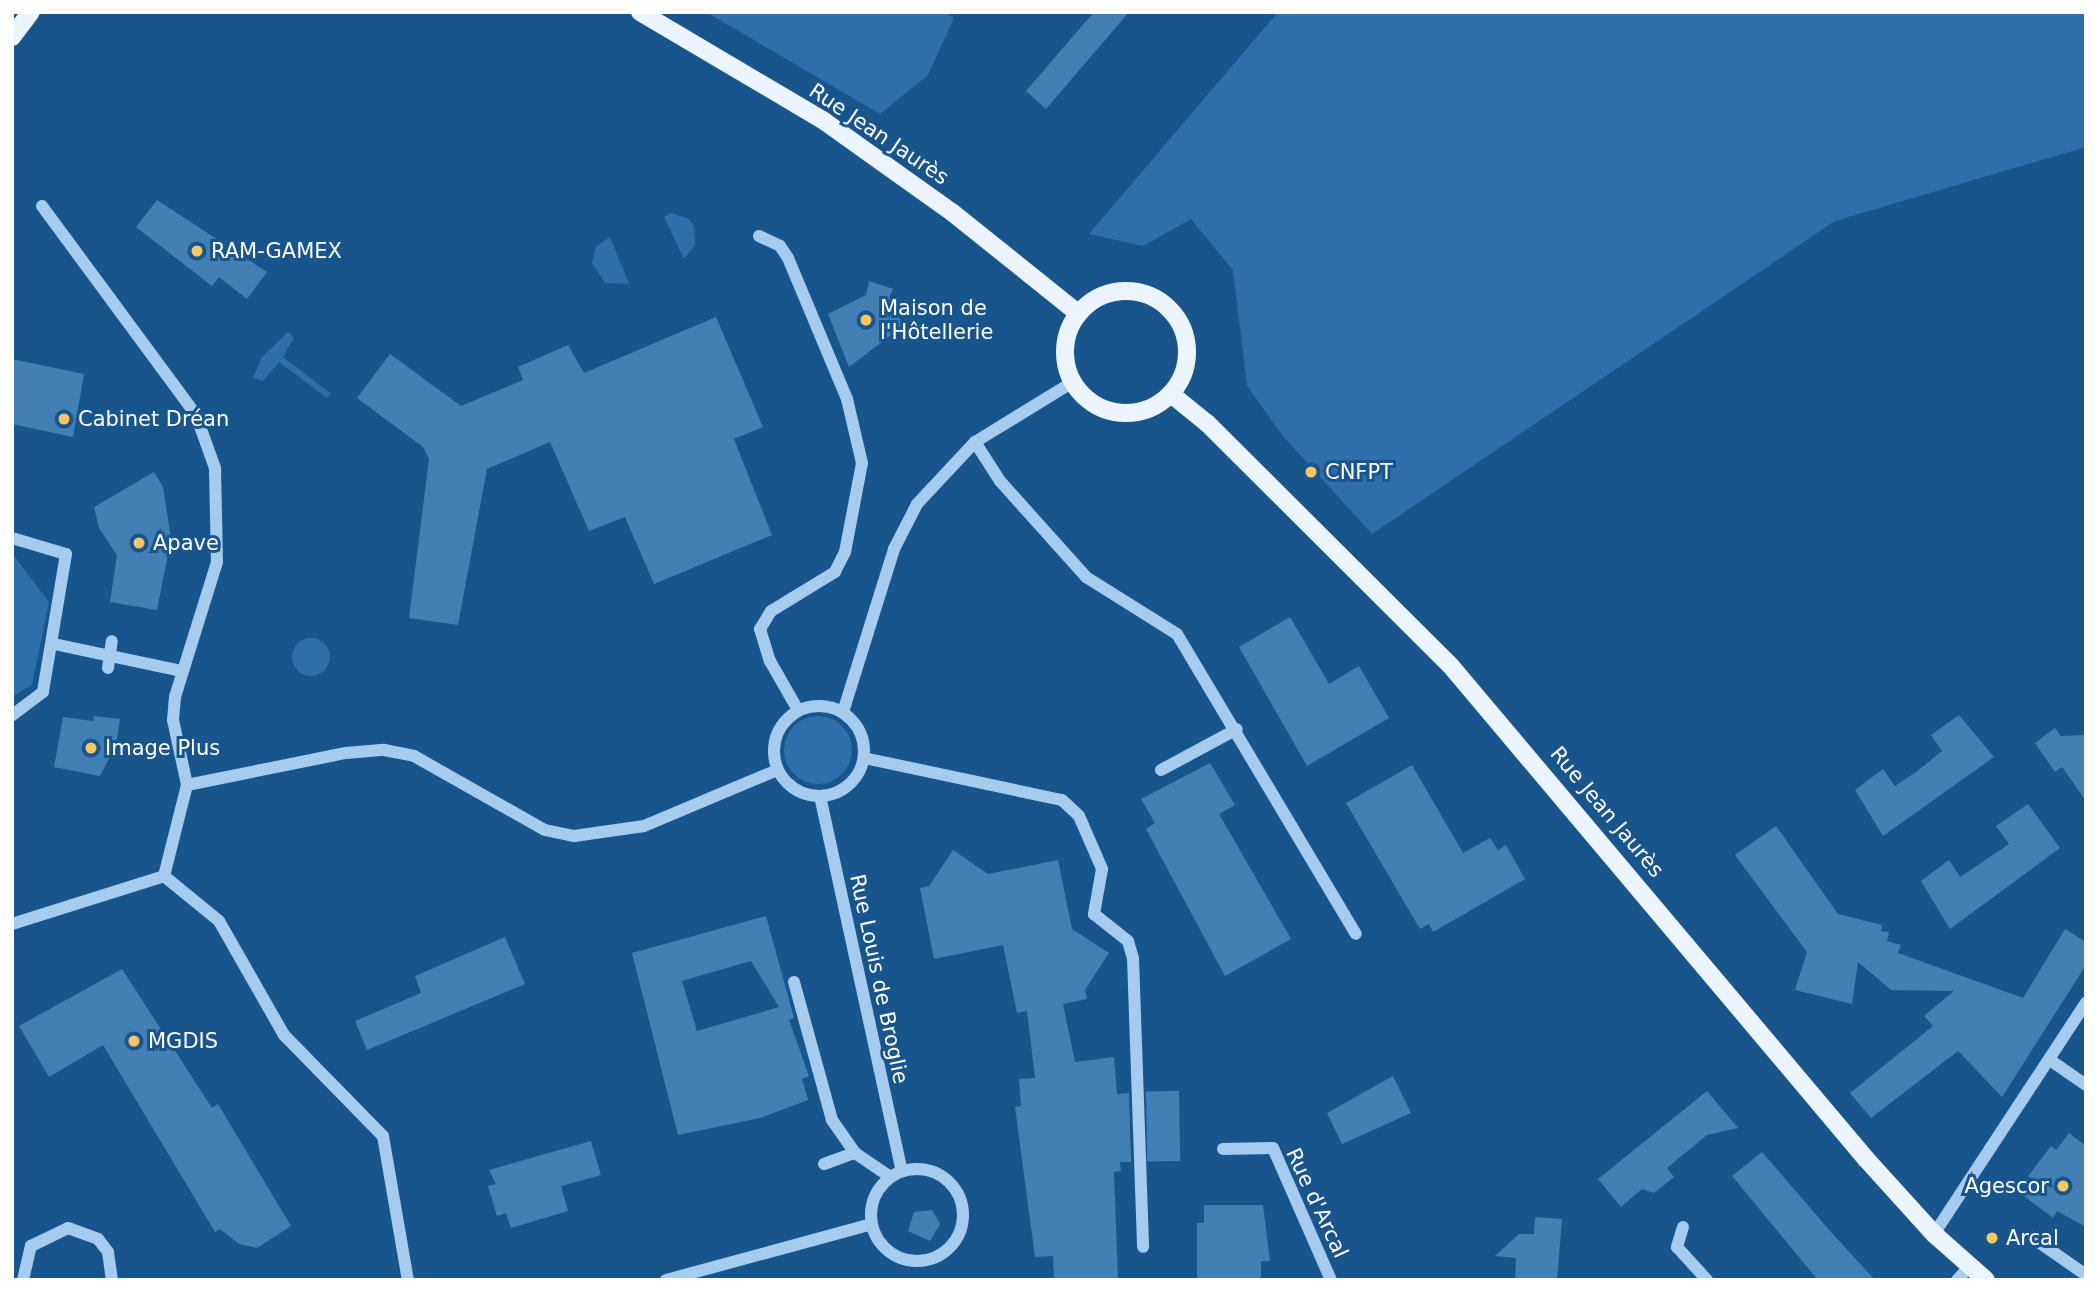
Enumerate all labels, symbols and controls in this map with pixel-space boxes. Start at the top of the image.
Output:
street label: Rue Jean Jaurès [804,78,954,190]
place label: RAM-GAMEX [211,238,342,264]
marker: RAM-GAMEX [189,243,205,259]
place label: Maison de l'Hôtellerie [880,295,993,345]
marker: Maison de l'Hôtellerie [858,312,874,328]
place label: Cabinet Dréan [78,406,229,432]
marker: Cabinet Dréan [56,411,72,427]
place label: CNFPT [1325,459,1393,485]
marker: CNFPT [1303,464,1319,480]
place label: Apave [153,530,219,556]
marker: Apave [131,535,147,551]
place label: Image Plus [105,735,220,761]
marker: Image Plus [83,740,99,756]
street label: Rue Jean Jaurès [1545,741,1669,883]
street label: Rue Louis de Broglie [844,872,914,1086]
place label: MGDIS [148,1028,218,1054]
marker: MGDIS [126,1033,142,1049]
street label: Rue d'Arcal [1281,1144,1353,1262]
place label: Agescor [1964,1173,2049,1199]
marker: Agescor [2055,1178,2071,1194]
place label: Arcal [2006,1225,2059,1251]
marker: Arcal [1984,1230,2000,1246]

